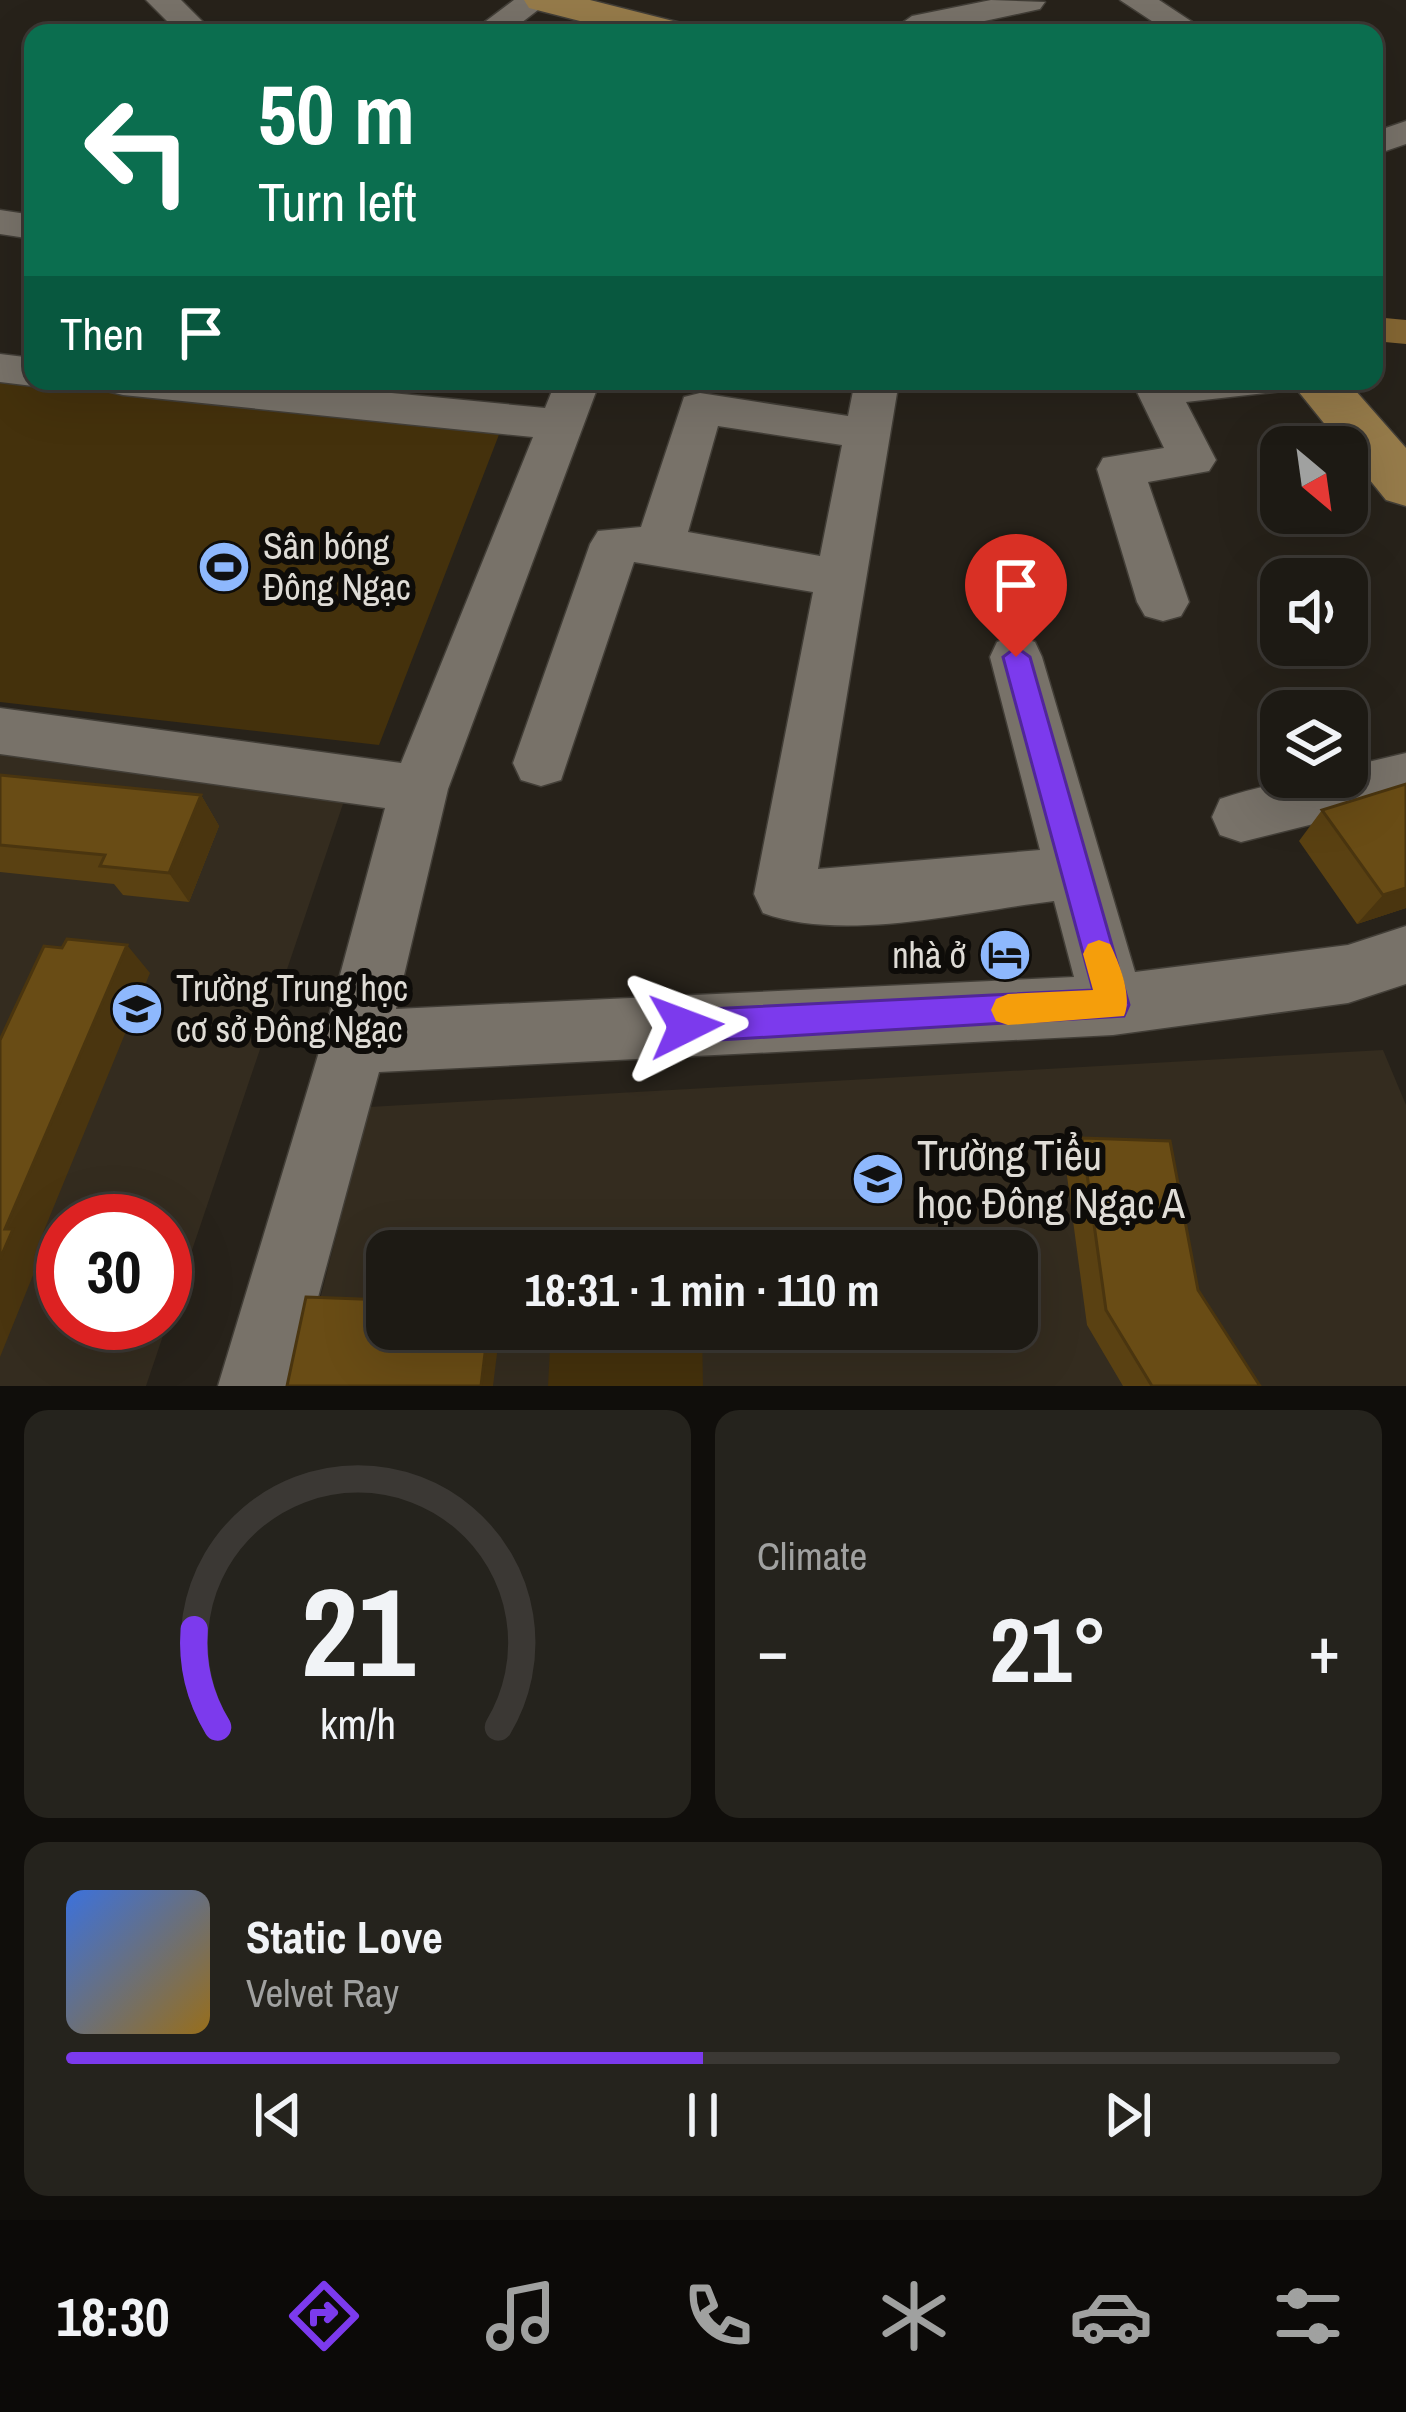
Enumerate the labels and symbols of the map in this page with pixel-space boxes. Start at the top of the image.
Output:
north arrow [1260,426,1368,534]
place label: Sân bóng Đông Ngạc [263,522,411,611]
pin [965,534,1067,657]
sports icon: Sân bóng Đông Ngạc [196,539,252,595]
hotel icon: nhà ở [977,927,1033,983]
place label: nhà ở [892,931,966,979]
position arrow [623,963,749,1089]
place label: Trường Trung học cơ sở Đông Ngạc [176,964,408,1053]
school or university icon: Trường Trung học cơ sở Đông Ngạc [109,981,165,1037]
place label: Trường Tiểu học Đông Ngạc A [917,1127,1186,1231]
school or university icon: Trường Tiểu học Đông Ngạc A [850,1151,906,1207]
speed limit sign: 30 [36,1194,192,1350]

